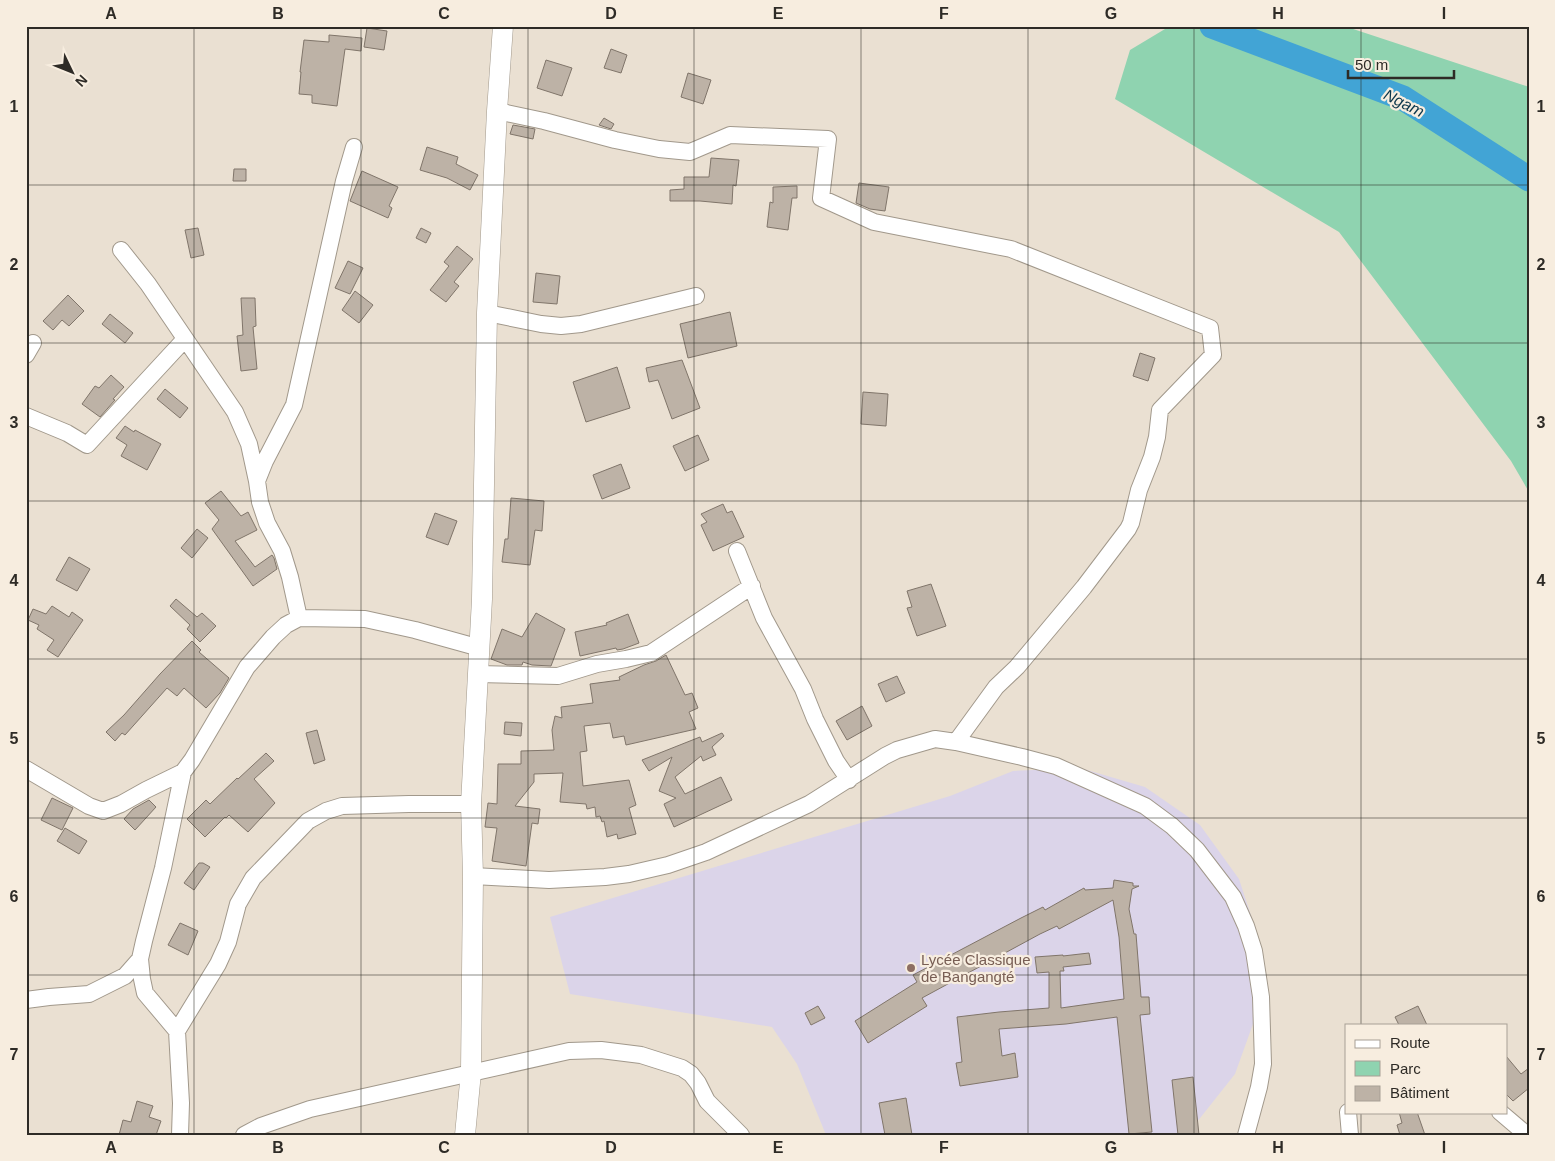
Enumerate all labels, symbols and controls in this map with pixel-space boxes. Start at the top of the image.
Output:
text: A [105,5,117,22]
text: B [272,5,284,22]
text: C [438,5,450,22]
text: D [605,5,617,22]
text: E [773,5,784,22]
text: F [939,5,949,22]
text: G [1105,5,1117,22]
text: H [1272,5,1284,22]
text: I [1442,5,1446,22]
north arrow [48,48,98,98]
scale bar [1348,48,1454,80]
text: 50 m [1355,56,1388,73]
text: N [72,72,91,90]
water label: Ngam [1381,86,1427,120]
text: 1 [10,98,19,115]
text: 1 [1537,98,1546,115]
text: 2 [10,256,19,273]
text: 2 [1537,256,1546,273]
text: 3 [10,414,19,431]
text: 3 [1537,414,1546,431]
text: 4 [10,572,19,589]
text: 4 [1537,572,1546,589]
text: 5 [10,730,19,747]
text: 5 [1537,730,1546,747]
text: 6 [10,888,19,905]
text: 6 [1537,888,1546,905]
place label: Lycée Classique de Bangangté [921,951,1031,985]
marker: Lycée Classique de Bangangté [905,962,917,974]
legend [1345,1024,1508,1114]
text: Route [1390,1034,1430,1051]
text: 7 [10,1046,19,1063]
text: 7 [1537,1046,1546,1063]
text: Parc [1390,1060,1421,1077]
text: Bâtiment [1390,1084,1450,1101]
text: A [105,1139,117,1156]
text: B [272,1139,284,1156]
text: C [438,1139,450,1156]
text: D [605,1139,617,1156]
text: E [773,1139,784,1156]
text: F [939,1139,949,1156]
text: G [1105,1139,1117,1156]
text: H [1272,1139,1284,1156]
text: I [1442,1139,1446,1156]

